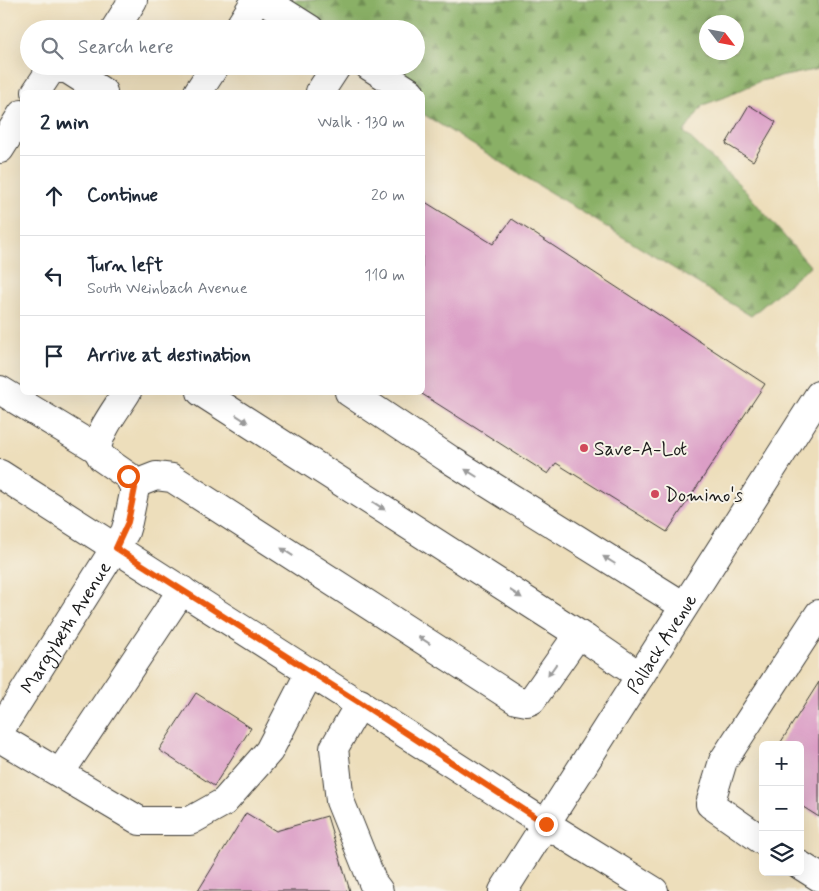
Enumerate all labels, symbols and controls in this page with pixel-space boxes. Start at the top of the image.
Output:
north arrow [699,15,744,60]
search box [20,20,425,75]
icon: search [38,34,66,62]
text: Search here [78,35,174,60]
text: 2 min [40,109,89,137]
text: Walk · 130 m [318,112,405,133]
icon: ahead [40,182,68,210]
text: Continue [87,183,158,208]
text: 20 m [371,185,405,206]
text: Turn left [87,253,163,278]
icon: left [40,262,68,290]
text: 110 m [364,265,405,286]
text: South Weinbach Avenue [87,278,248,299]
icon: arrive [40,342,68,370]
text: Arrive at destination [87,343,251,368]
one-way arrow [235,414,249,424]
place label: Save-A-Lot [594,437,687,462]
marker: Save-A-Lot [578,442,590,454]
route start [117,465,140,488]
one-way arrow [465,468,478,478]
place label: Domino's [665,483,744,508]
marker: Domino's [649,488,661,500]
one-way arrow [372,502,385,511]
one-way arrow [281,547,294,557]
one-way arrow [602,555,615,564]
street label: Margybeth Avenue [15,557,118,699]
one-way arrow [509,589,522,599]
street label: Pollack Avenue [621,589,703,698]
one-way arrow [417,636,430,645]
one-way arrow [547,663,557,677]
map controls [759,741,804,876]
button: + [759,741,804,786]
button: − [759,786,804,831]
route end [535,813,558,836]
button: layers [759,831,804,876]

